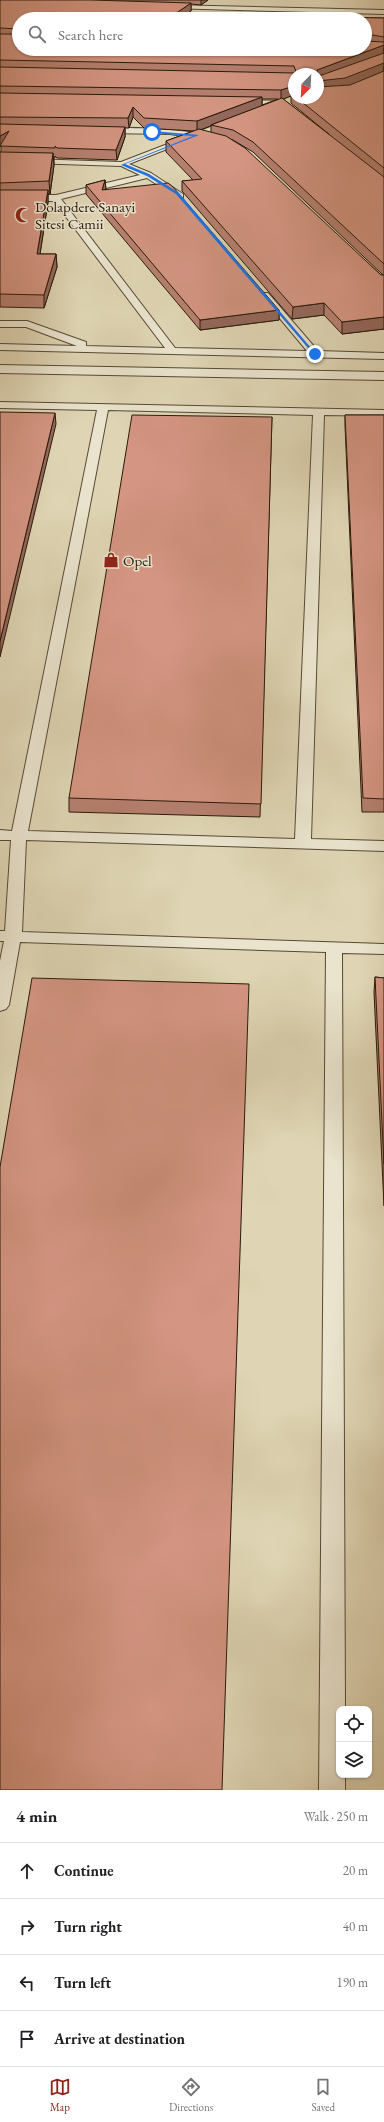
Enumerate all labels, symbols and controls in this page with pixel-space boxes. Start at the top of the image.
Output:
search box [12,12,372,56]
icon: search [26,23,48,45]
text: Search here [58,25,123,44]
north arrow [288,68,324,104]
route start [143,123,161,141]
place label: Dolapdere Sanayi Sitesi Camii [35,197,135,233]
mosque icon: Dolapdere Sanayi Sitesi Camii [14,206,32,224]
route end [306,345,324,363]
shop icon: Opel [102,551,120,569]
place label: Opel [123,551,152,570]
map controls [336,1706,372,1778]
button: locate [336,1706,372,1742]
button: layers [336,1742,372,1778]
text: 4 min [16,1805,57,1827]
text: Walk · 250 m [304,1808,368,1825]
icon: ahead [16,1860,38,1882]
text: Continue [54,1861,114,1880]
text: 20 m [343,1862,368,1879]
icon: right [16,1916,38,1938]
text: Turn right [54,1917,122,1936]
text: 40 m [343,1918,368,1935]
icon: left [16,1972,38,1994]
text: Turn left [54,1973,111,1992]
text: 190 m [337,1974,368,1991]
icon: arrive [16,2028,38,2050]
text: Arrive at destination [54,2029,185,2048]
tab: Map [49,2076,71,2114]
tab: Directions [169,2076,213,2114]
tab: Saved [311,2076,335,2114]

